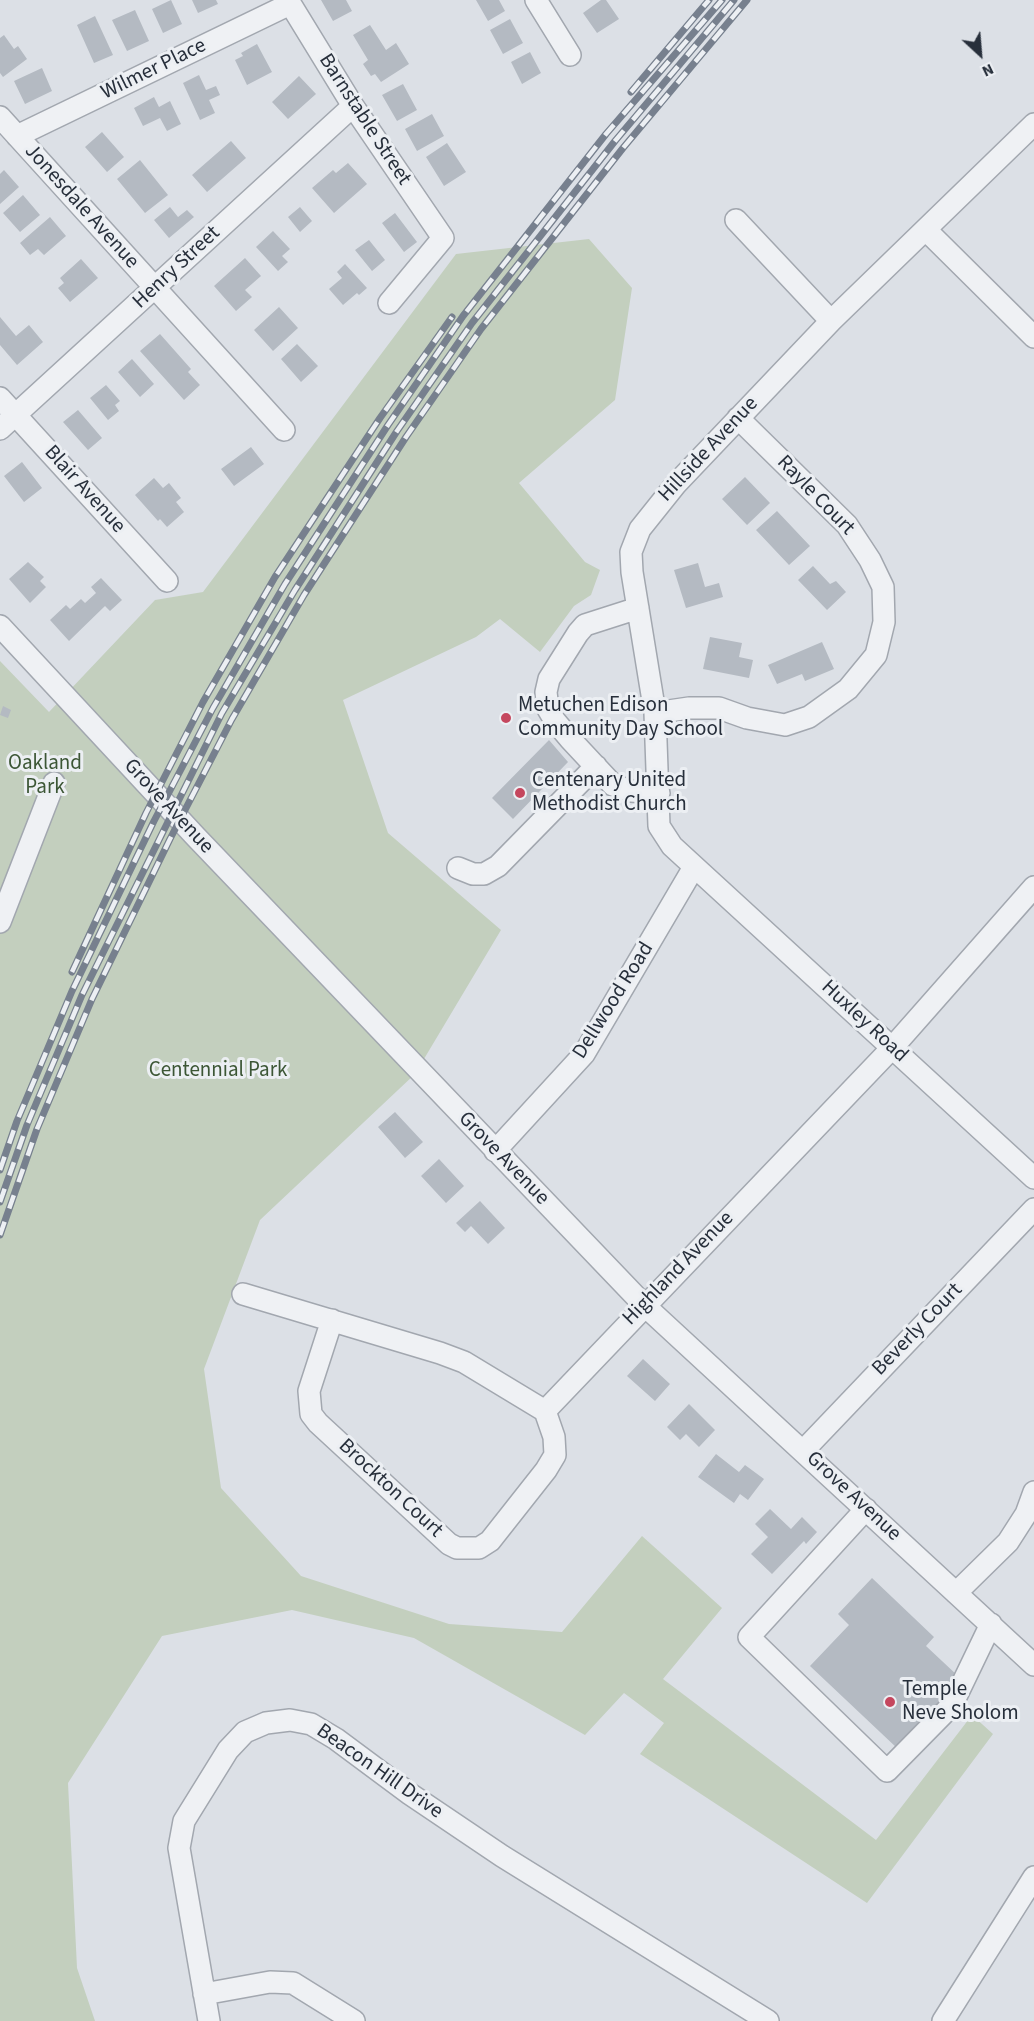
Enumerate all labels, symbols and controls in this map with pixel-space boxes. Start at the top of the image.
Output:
north arrow [950,24,1010,84]
street label: Wilmer Place [97,34,211,106]
street label: Barnstable Street [312,50,416,190]
text: N [978,58,998,82]
street label: Jonesdale Avenue [18,139,144,275]
street label: Henry Street [128,221,226,315]
street label: Hillside Avenue [654,392,764,508]
street label: Blair Avenue [38,441,130,539]
street label: Rayle Court [771,451,859,541]
place label: Metuchen Edison Community Day School [518,693,723,743]
marker: Metuchen Edison Community Day School [499,711,513,725]
park label: Oakland Park [8,751,82,801]
street label: Grove Avenue [118,754,218,860]
place label: Centenary United Methodist Church [532,768,687,818]
marker: Centenary United Methodist Church [513,786,527,800]
street label: Dellwood Road [568,938,660,1064]
street label: Huxley Road [815,975,913,1069]
park label: Centennial Park [149,1058,287,1084]
street label: Grove Avenue [452,1107,554,1211]
street label: Highland Avenue [618,1207,740,1331]
street label: Beverly Court [868,1279,968,1381]
street label: Brockton Court [333,1434,447,1544]
street label: Grove Avenue [800,1447,906,1547]
place label: Temple Neve Sholom [902,1677,1019,1727]
marker: Temple Neve Sholom [883,1695,897,1709]
street label: Beacon Hill Drive [311,1719,447,1825]

